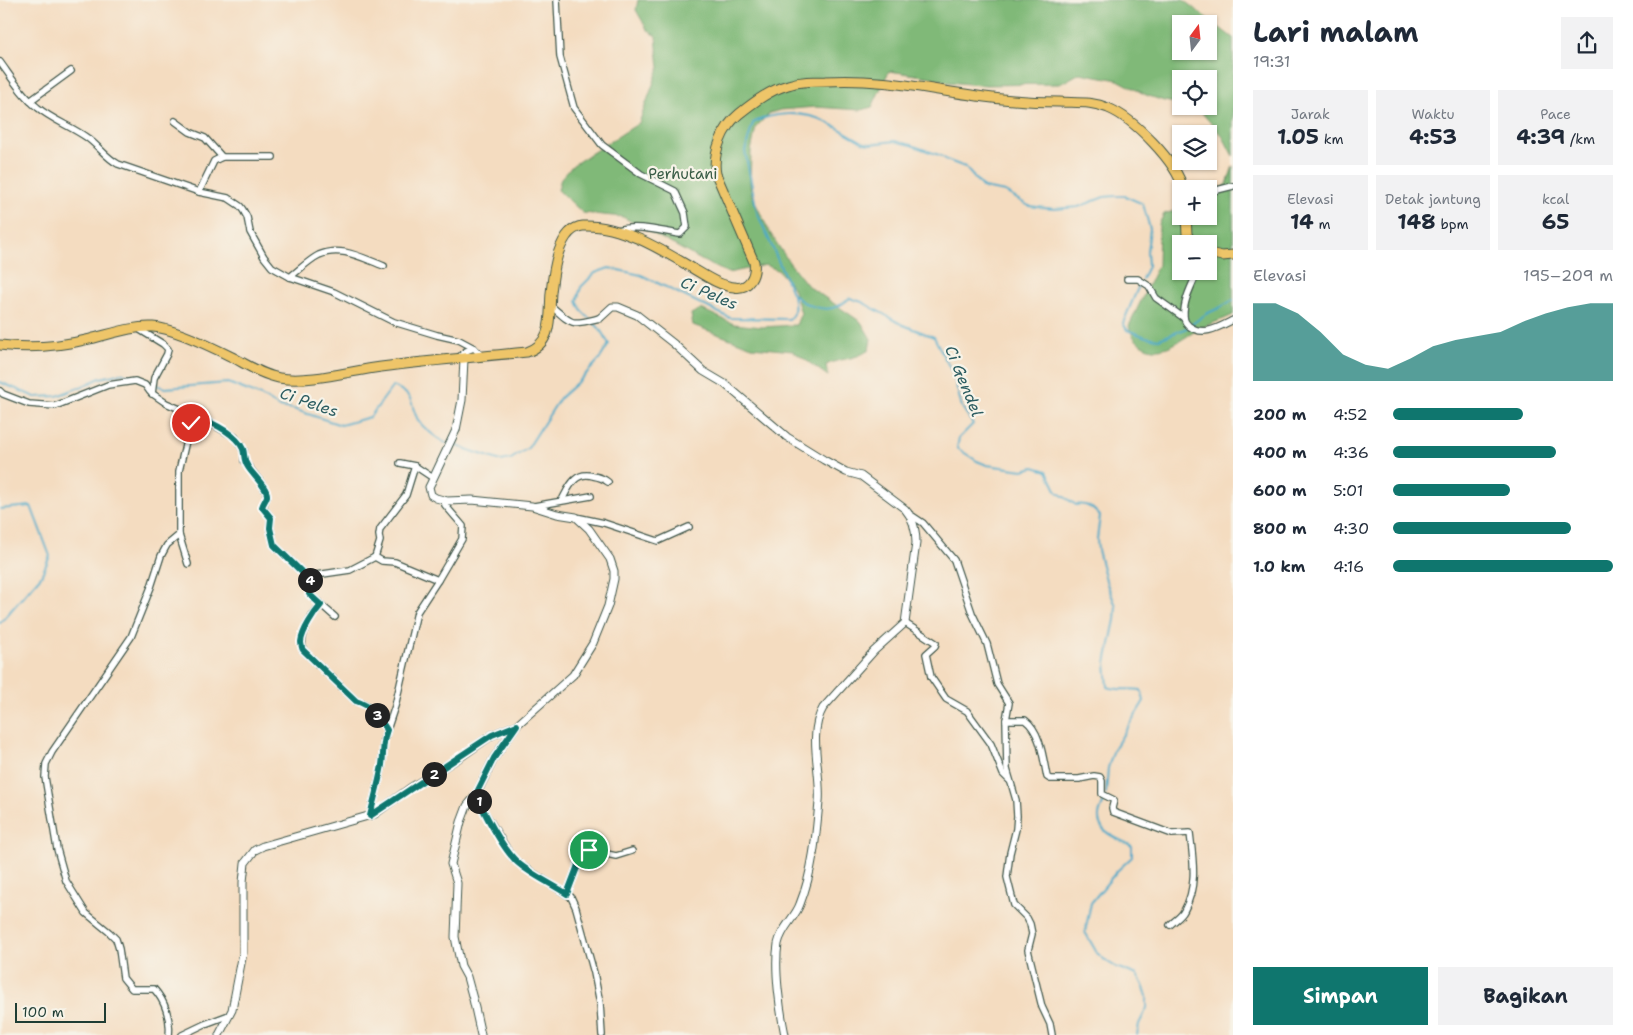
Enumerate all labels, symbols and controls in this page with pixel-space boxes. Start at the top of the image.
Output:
text: Lari malam [1253,13,1418,51]
north arrow [1172,15,1218,60]
map controls [1172,15,1217,280]
button: share [1561,17,1613,69]
text: 19:31 [1253,51,1290,72]
button: locate [1172,70,1217,115]
text: Jarak [1291,105,1330,123]
text: Waktu [1411,105,1455,123]
text: Pace [1540,105,1571,123]
text: 1.05 [1277,123,1319,151]
text: 4:53 [1409,123,1457,151]
text: 4:39 [1516,123,1565,151]
button: layers [1172,125,1217,170]
text: km [1319,130,1344,148]
text: /km [1565,130,1595,148]
park label: Perhutani [648,164,718,184]
button: + [1172,180,1217,225]
text: Elevasi [1287,190,1334,208]
text: Detak jantung [1385,190,1481,208]
text: kcal [1542,190,1569,208]
text: 14 [1290,208,1314,236]
text: 148 [1397,208,1436,236]
text: 65 [1542,208,1569,236]
text: m [1314,215,1331,233]
text: bpm [1436,215,1469,233]
button: − [1172,235,1217,280]
text: Elevasi [1253,265,1307,286]
text: 195–209 m [1523,265,1613,286]
water label: Ci Peles [677,272,741,314]
water label: Ci Gendel [940,342,988,420]
water label: Ci Peles [277,382,341,422]
pin [170,402,212,444]
text: 200 m [1253,404,1306,425]
text: 4:52 [1333,404,1368,425]
icon: check [177,409,205,437]
text: 400 m [1253,442,1307,463]
text: 4:36 [1333,442,1369,463]
text: 600 m [1253,480,1307,501]
text: 5:01 [1333,480,1363,501]
text: 800 m [1253,518,1307,539]
text: 4:30 [1333,518,1369,539]
text: 1.0 km [1253,556,1305,577]
text: 4:16 [1333,556,1364,577]
pin: 4 [298,568,322,592]
text: 4 [306,571,315,589]
pin: 3 [364,702,390,728]
text: 3 [373,706,382,724]
pin: 2 [422,762,446,786]
text: 2 [430,765,439,783]
pin: 1 [466,788,492,814]
text: 1 [476,792,483,810]
pin [568,829,610,871]
icon: arrive [575,836,603,864]
button: Simpan [1253,967,1428,1025]
button: Bagikan [1438,967,1613,1025]
scale bar [15,1000,106,1023]
text: 100 m [22,1003,64,1021]

